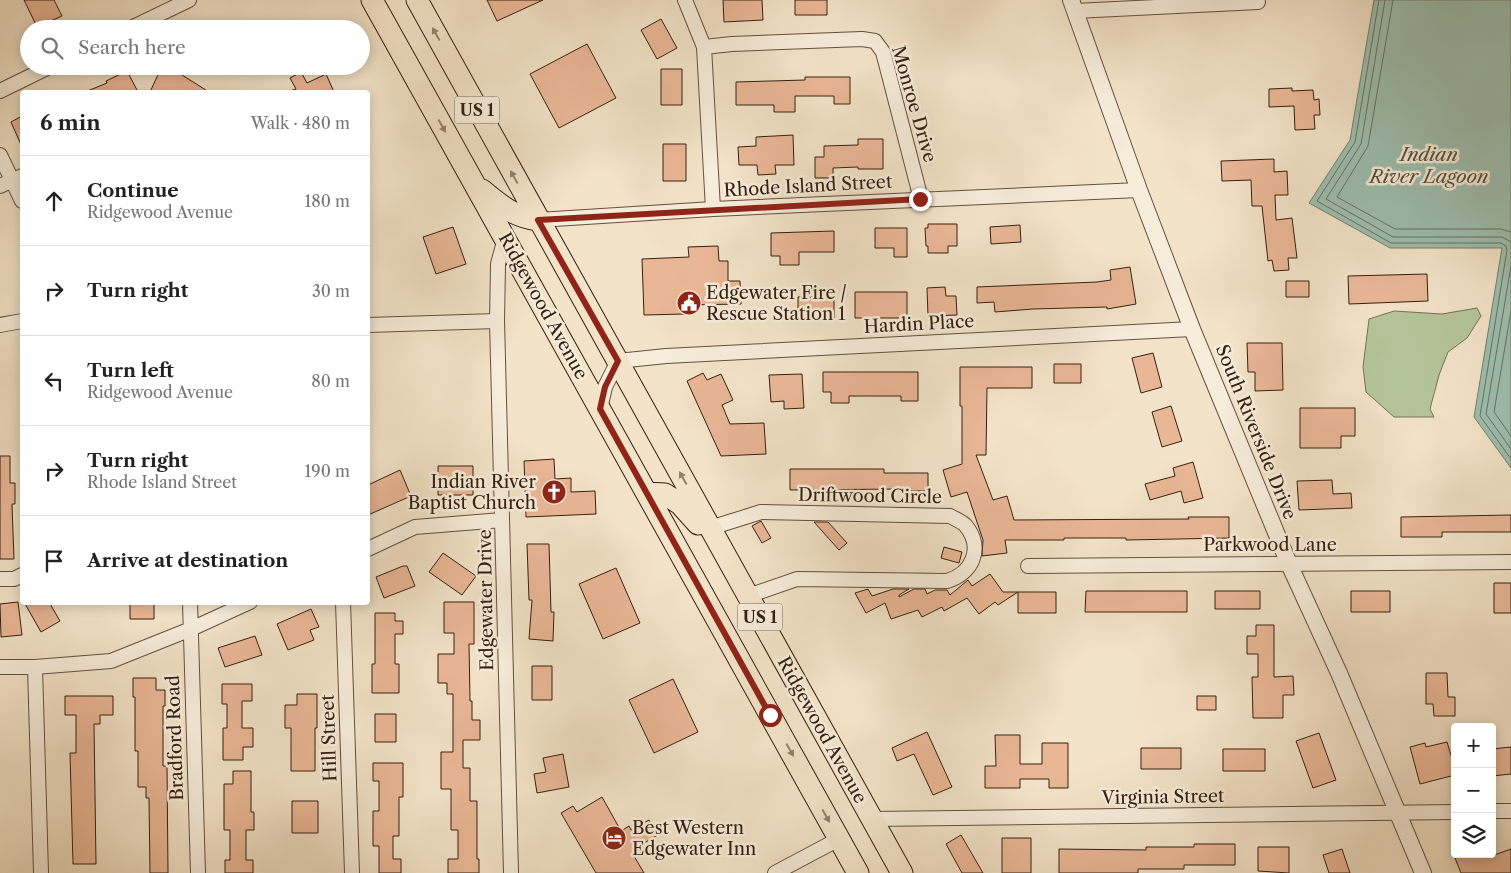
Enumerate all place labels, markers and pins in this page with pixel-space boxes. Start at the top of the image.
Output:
place label: Edgewater Fire / Rescue Station 1 [706,282,847,325]
public building icon: Edgewater Fire / Rescue Station 1 [676,290,702,316]
place label: Indian River Baptist Church [408,471,536,514]
church icon: Indian River Baptist Church [541,479,567,505]
place label: Best Western Edgewater Inn [632,817,756,860]
hotel icon: Best Western Edgewater Inn [601,825,627,851]

